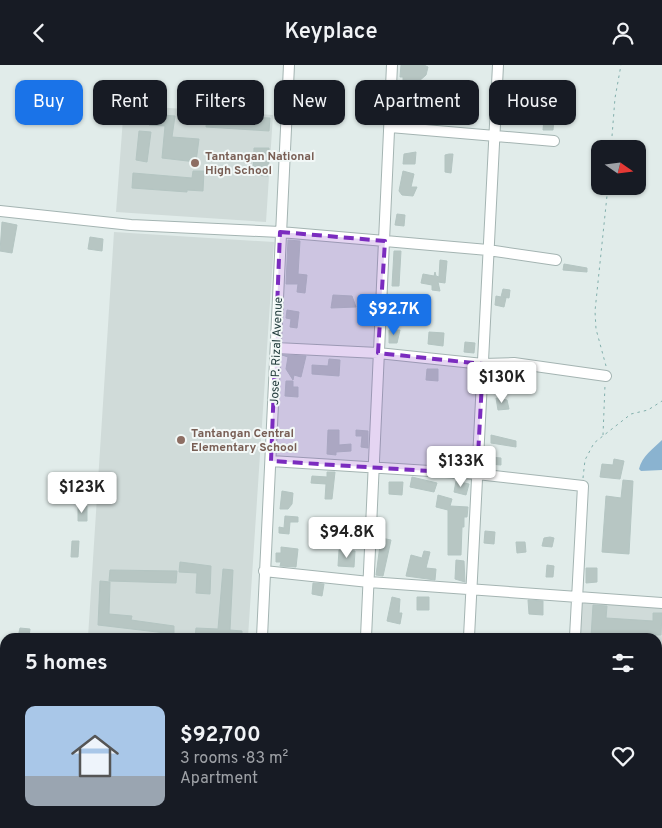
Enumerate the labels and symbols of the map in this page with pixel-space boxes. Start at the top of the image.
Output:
north arrow [591,140,646,195]
place label: Tantangan National High School [205,149,314,179]
marker: Tantangan National High School [189,157,201,169]
pin: $92.7K [353,293,435,336]
street label: Jose P. Rizal Avenue [267,297,287,405]
pin: $130K [467,361,537,404]
place label: Tantangan Central Elementary School [191,426,297,456]
marker: Tantangan Central Elementary School [175,434,187,446]
pin: $133K [426,445,496,488]
pin: $123K [47,471,117,514]
pin: $94.8K [306,517,388,559]

